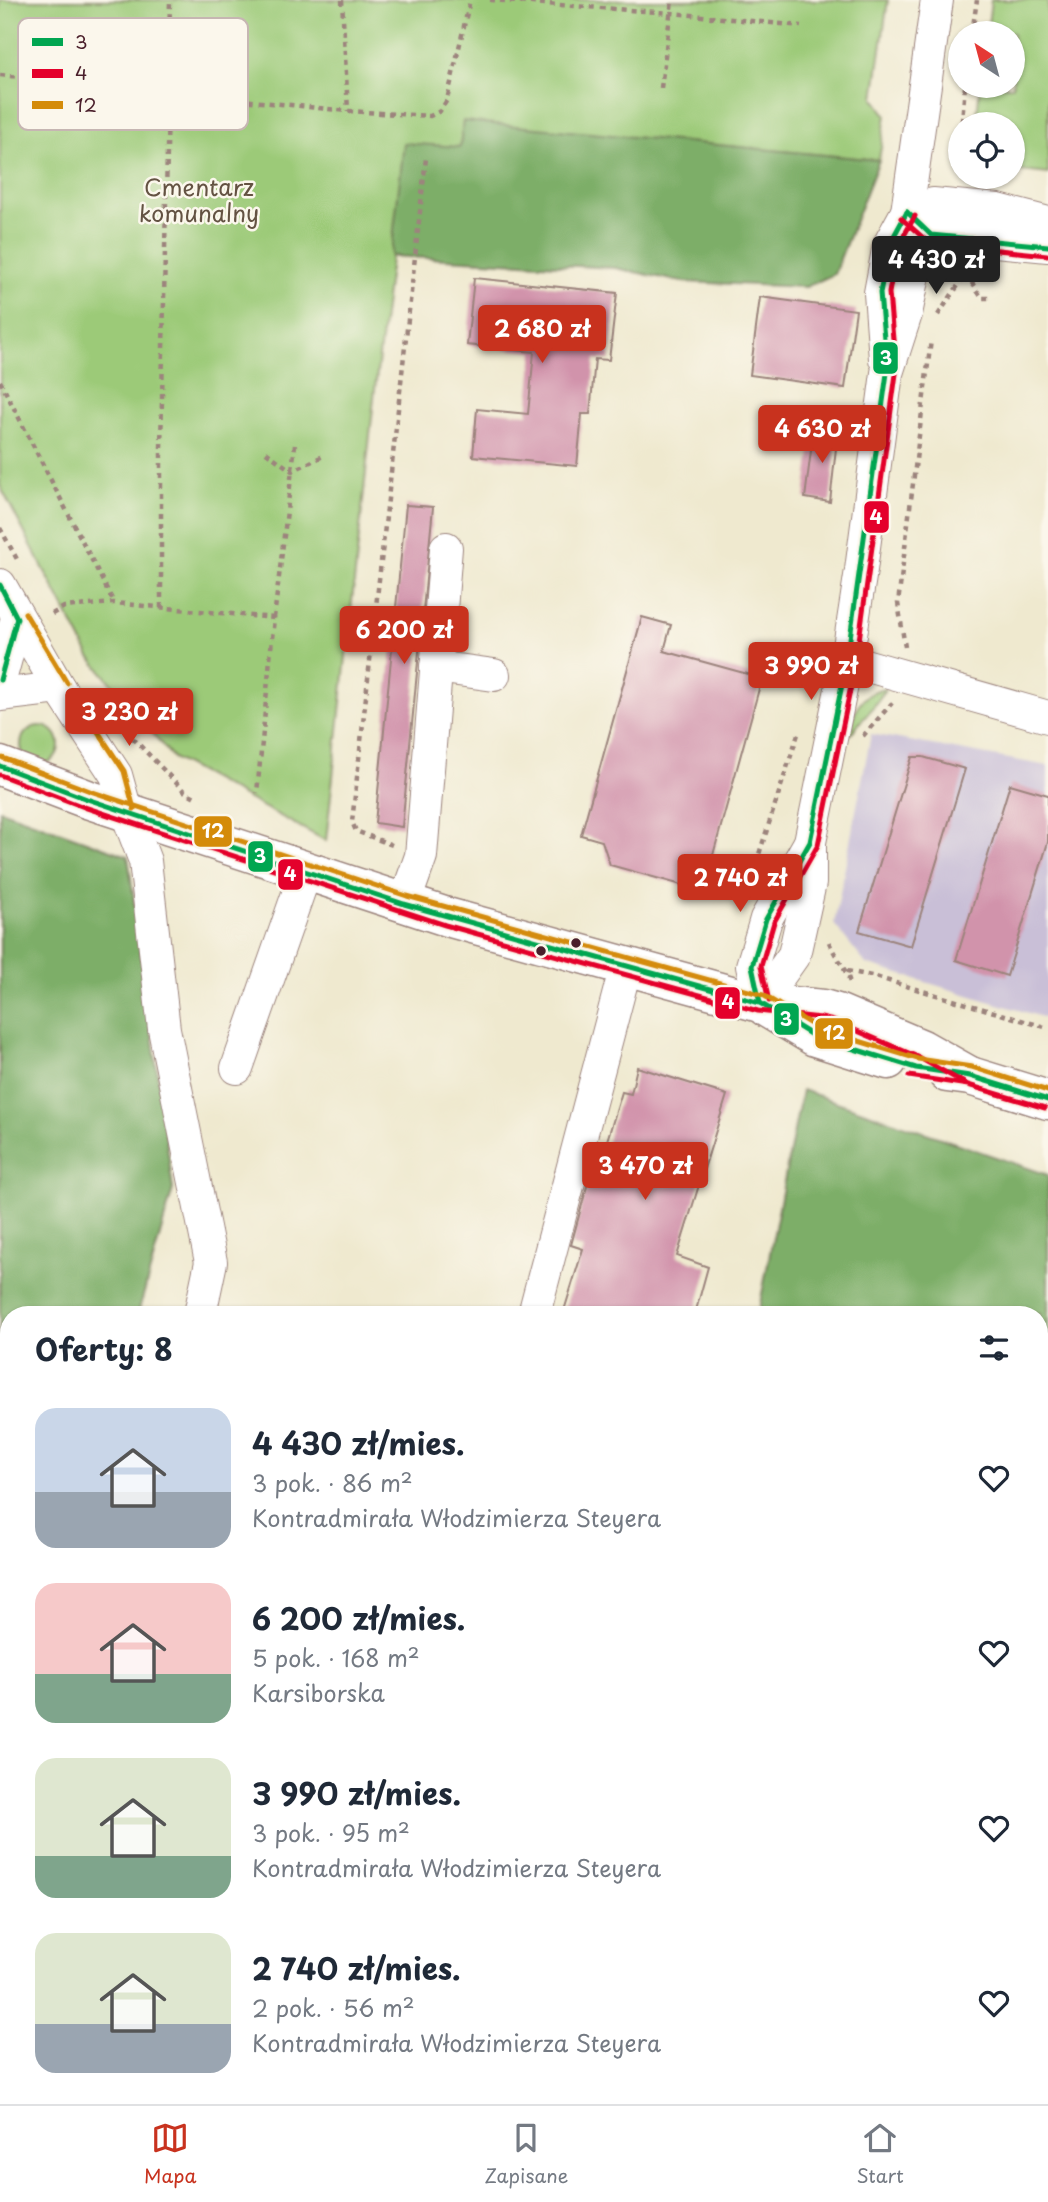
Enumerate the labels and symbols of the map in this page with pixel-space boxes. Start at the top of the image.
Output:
legend [18,18,248,130]
north arrow [948,21,1026,98]
text: 3 [75,27,88,55]
text: 4 [75,58,88,86]
text: 12 [75,90,97,118]
park label: Cmentarz komunalny [139,169,259,230]
pin: 4 430 zł [864,236,1008,296]
pin: 2 680 zł [470,306,614,365]
line badge: 3 [872,341,899,375]
text: 3 [880,343,892,371]
pin: 4 630 zł [750,406,894,465]
line badge: 4 [863,500,890,534]
text: 4 [870,502,883,530]
pin: 6 200 zł [332,606,476,666]
pin: 3 990 zł [739,642,883,702]
pin: 3 230 zł [57,688,201,748]
line badge: 12 [193,815,233,848]
text: 12 [202,816,224,844]
line badge: 3 [247,840,274,873]
text: 3 [254,841,266,869]
pin: 2 740 zł [668,855,812,914]
line badge: 4 [277,858,304,891]
text: 4 [284,859,297,887]
unlabelled marker [569,936,583,950]
unlabelled marker [534,944,548,958]
line badge: 4 [714,986,741,1020]
text: 4 [722,987,735,1015]
line badge: 3 [773,1002,800,1036]
text: 3 [780,1004,792,1032]
line badge: 12 [814,1017,854,1050]
text: 12 [823,1018,845,1046]
pin: 3 470 zł [573,1142,717,1202]

